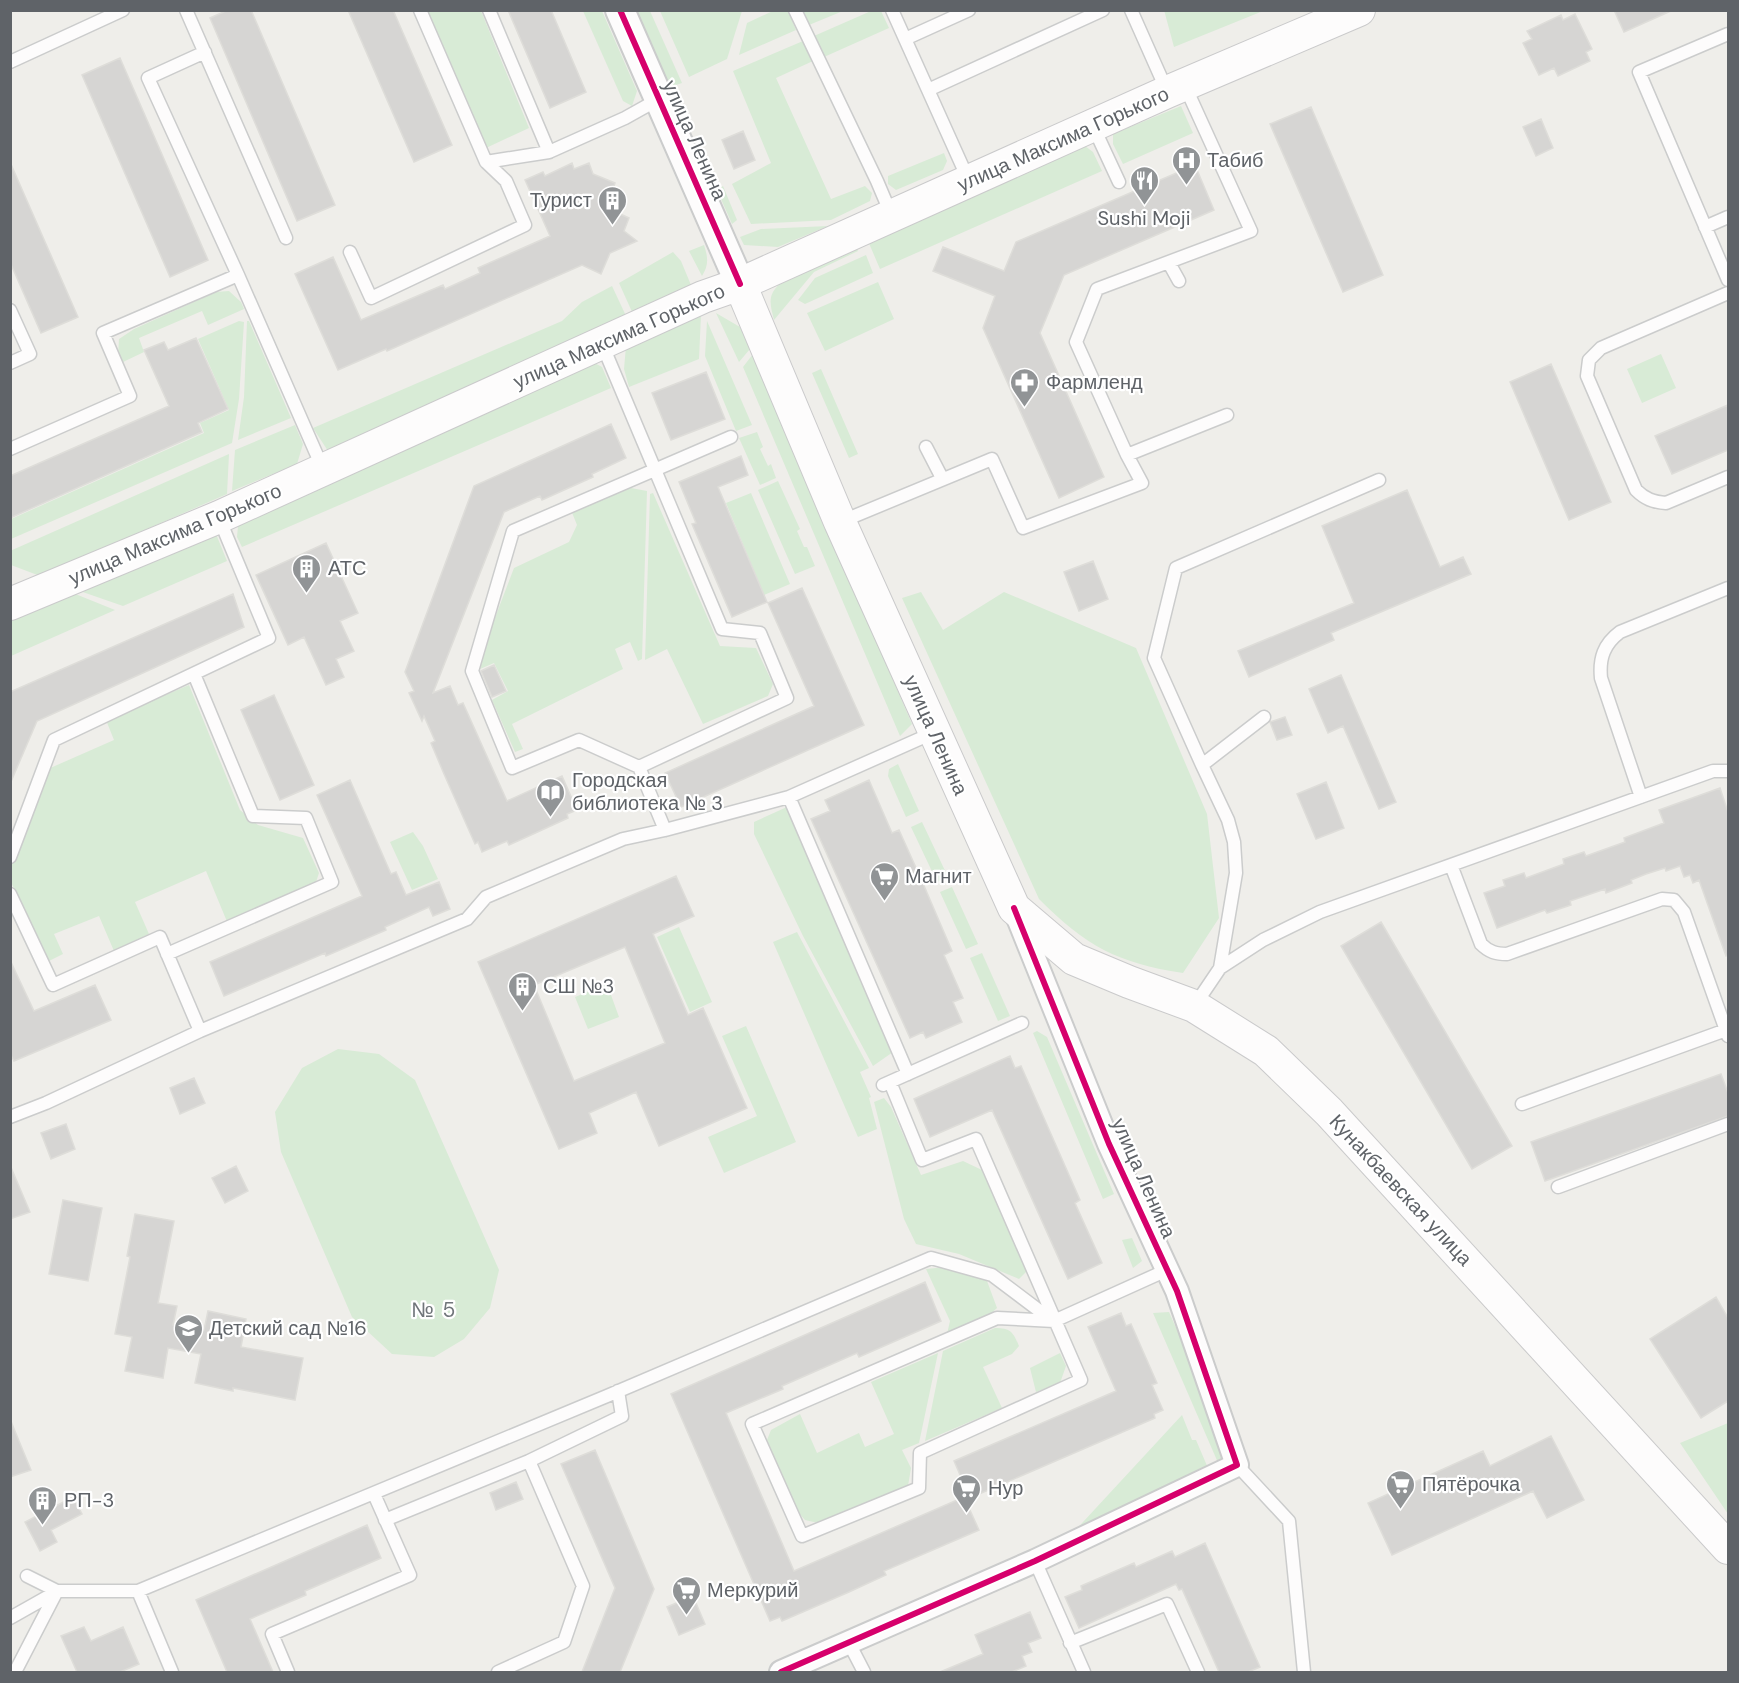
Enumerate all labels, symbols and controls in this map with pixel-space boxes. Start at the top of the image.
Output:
street label: улица Ленина [657,76,733,205]
street label: улица Максима Горького [953,81,1173,197]
hospital icon: Табиб [1170,144,1202,186]
place label: Табиб [1207,147,1264,173]
restaurant icon: Sushi Moji [1128,164,1160,206]
building icon: Турист [597,184,629,226]
place label: Турист [530,187,592,213]
place label: Sushi Moji [1097,205,1191,231]
street label: улица Максима Горького [509,278,729,394]
pharmacy icon: Фармленд [1009,366,1041,408]
place label: Фармленд [1046,369,1143,395]
street label: улица Максима Горького [65,477,285,591]
building icon: АТС [291,552,323,594]
place label: АТС [328,555,366,581]
street label: улица Ленина [898,671,974,800]
place label: Городская библиотека № 3 [572,767,723,816]
library icon: Городская библиотека № 3 [535,776,567,818]
supermarket icon: Магнит [868,860,900,902]
place label: Магнит [905,863,972,889]
building icon: СШ №3 [506,970,538,1012]
place label: СШ №3 [543,973,614,999]
street label: Кунакбаевская улица [1324,1109,1479,1272]
street label: улица Ленина [1106,1114,1182,1243]
district label: № 5 [411,1296,457,1324]
school or university icon: Детский сад №16 [172,1312,204,1354]
place label: Детский сад №16 [209,1315,367,1341]
supermarket icon: Пятёрочка [1385,1468,1417,1510]
place label: Пятёрочка [1422,1471,1521,1497]
supermarket icon: Нур [951,1472,983,1514]
place label: Нур [988,1475,1023,1501]
building icon: РП-3 [27,1484,59,1526]
place label: РП-3 [64,1487,114,1513]
supermarket icon: Меркурий [670,1574,702,1616]
place label: Меркурий [707,1577,798,1603]

